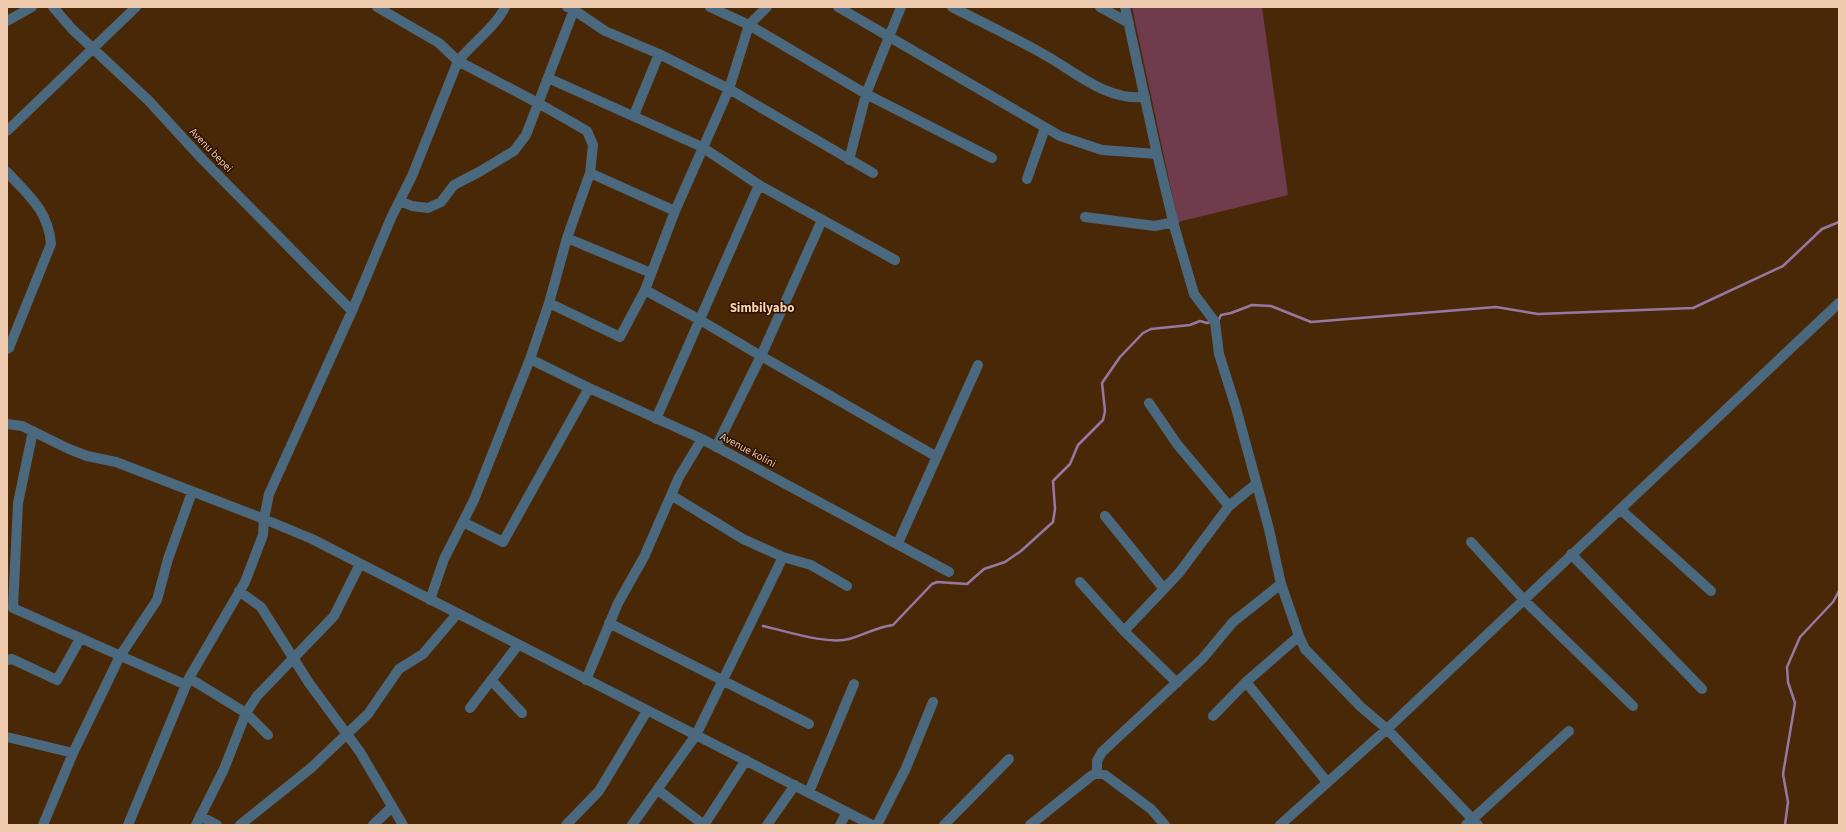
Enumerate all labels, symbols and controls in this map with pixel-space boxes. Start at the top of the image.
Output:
street label: Avenu bepei [186,124,236,176]
district label: Simbilyabo [730,299,794,317]
street label: Avenue kolini [717,429,779,471]

